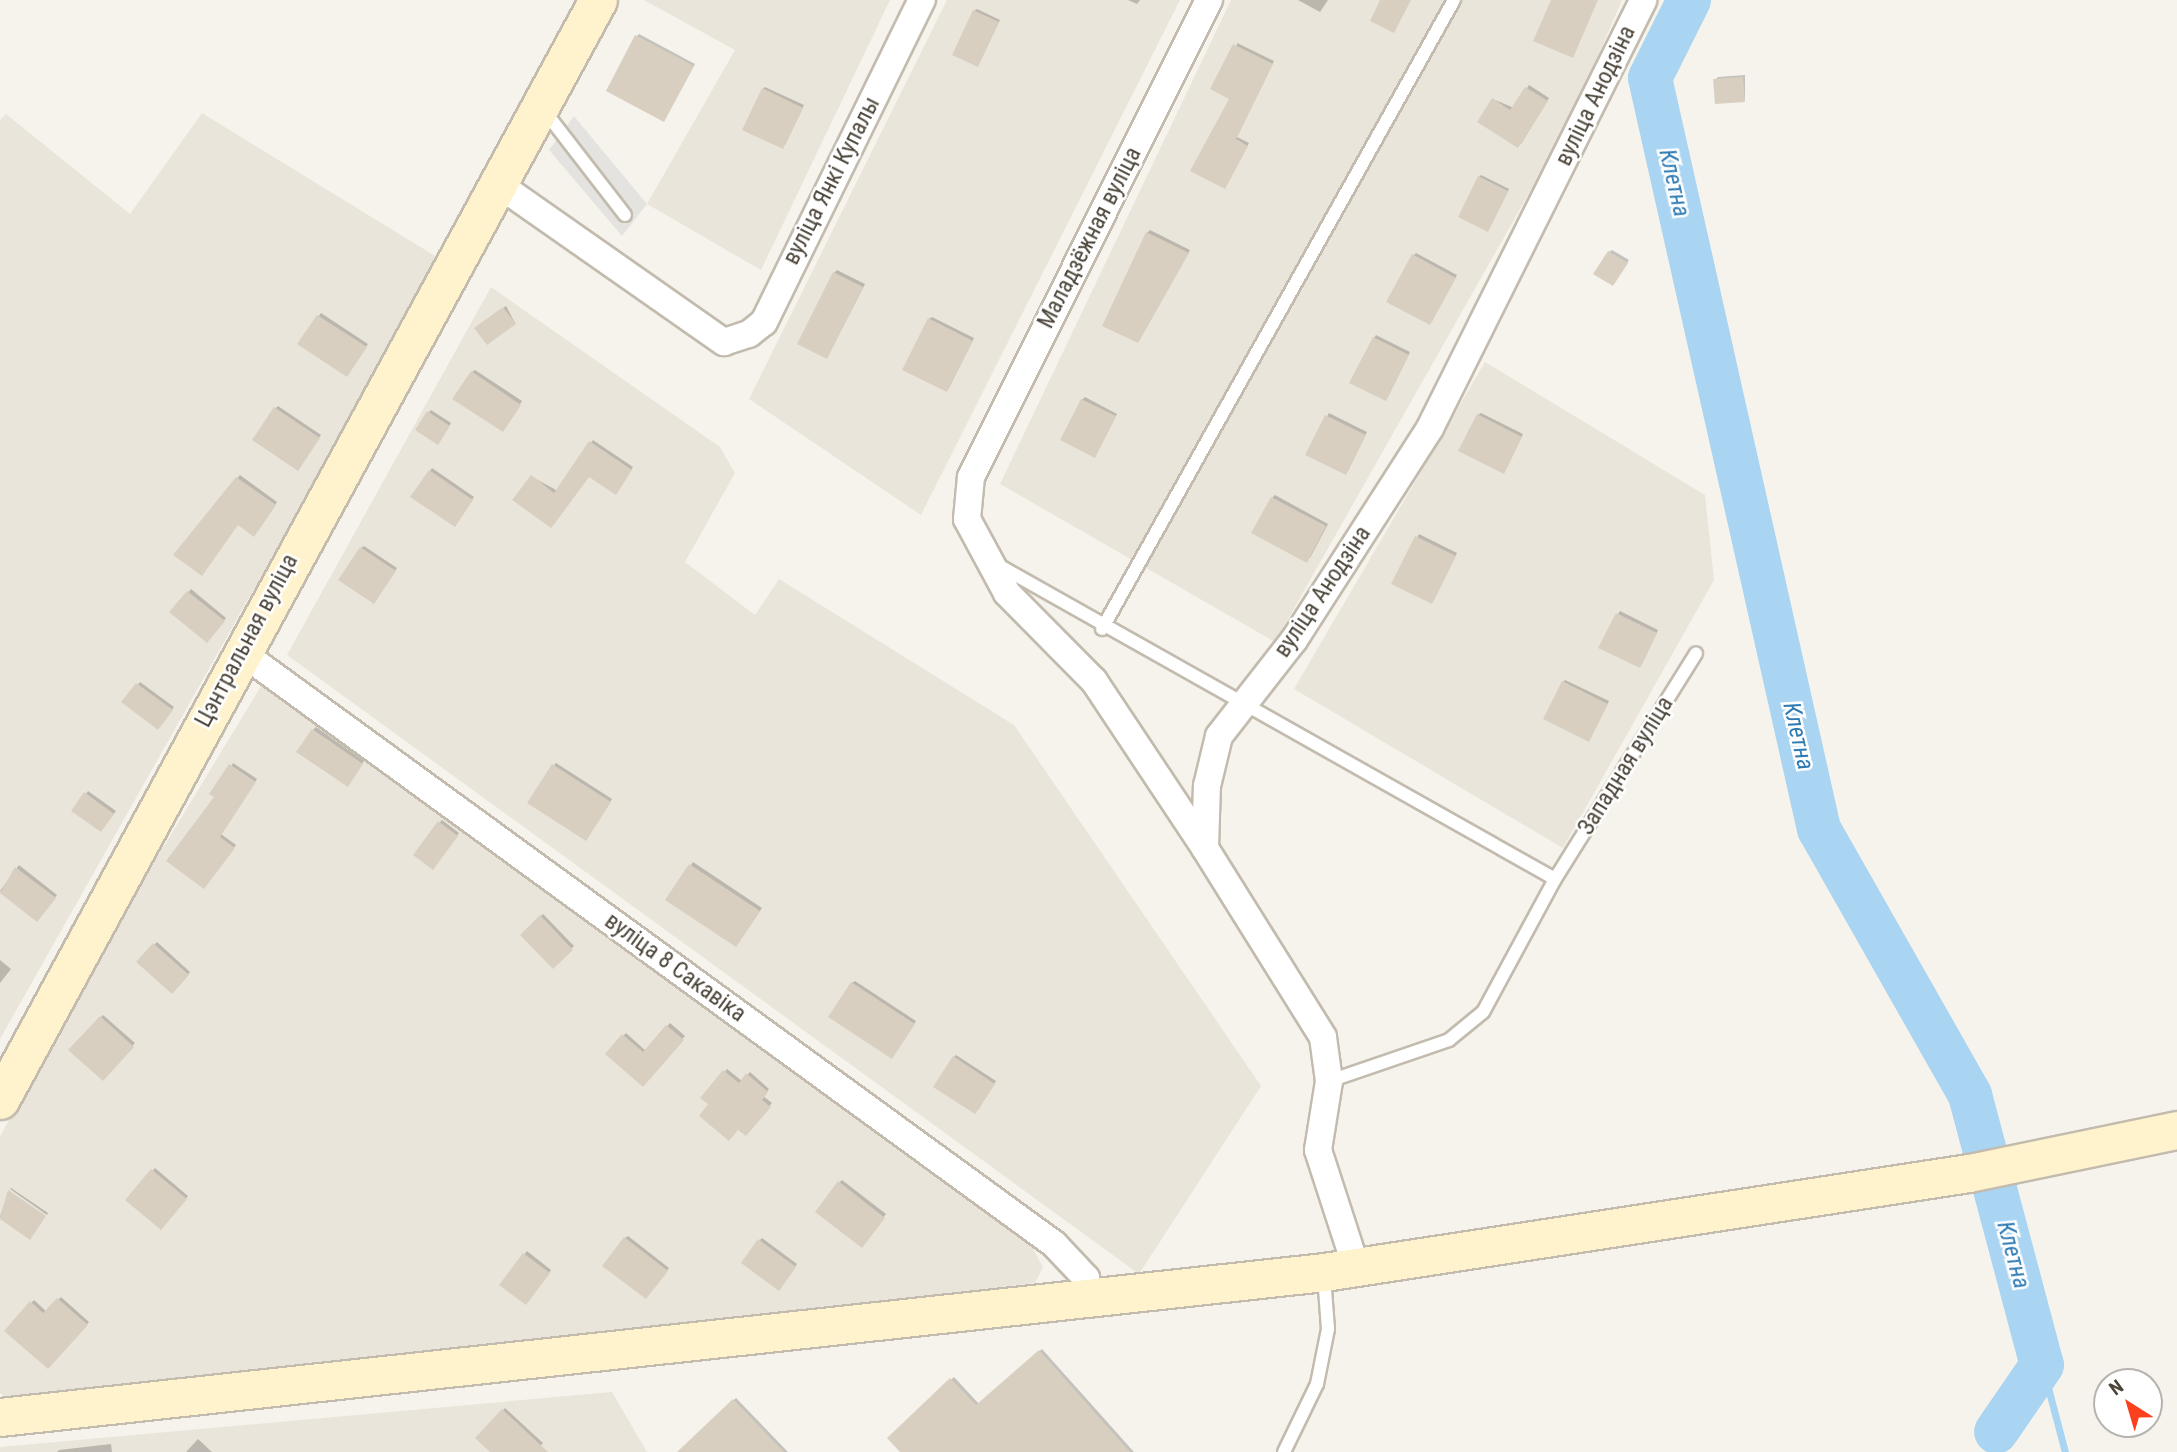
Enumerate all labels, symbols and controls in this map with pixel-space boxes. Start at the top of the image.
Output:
street label: вуліца Анодзіна [1550,22,1642,170]
street label: вуліца Янкі Купалы [778,93,886,269]
street label: Маладзёжная вуліца [1032,143,1148,333]
water label: Клетна [1652,146,1696,220]
street label: вуліца Анодзіна [1269,521,1377,663]
street label: Цэнтральная вуліца [190,550,304,732]
street label: Западная вуліца [1573,692,1679,840]
water label: Клетна [1776,699,1820,773]
street label: вуліца 8 Сакавіка [599,908,751,1028]
water label: Клетна [1990,1218,2036,1292]
north arrow [2093,1368,2163,1438]
text: N [2105,1375,2128,1400]

